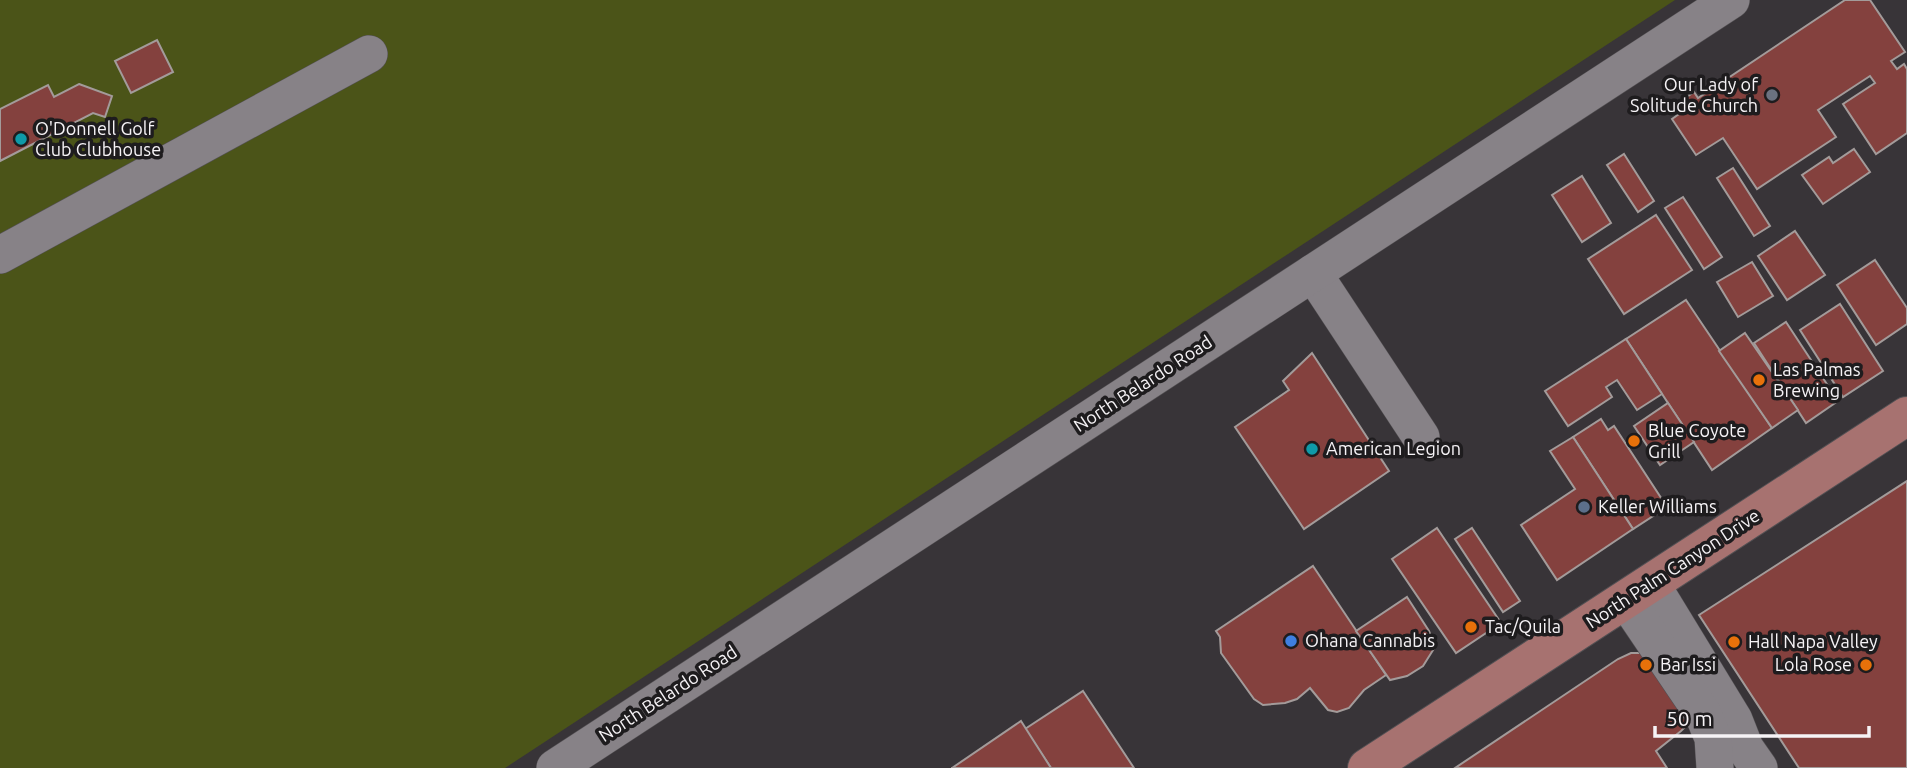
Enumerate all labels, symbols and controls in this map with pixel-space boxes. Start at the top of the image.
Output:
place label: Our Lady of Solitude Church [1630,74,1758,115]
marker: Our Lady of Solitude Church [1764,87,1780,103]
place label: O'Donnell Golf Club Clubhouse [35,118,161,159]
marker: O'Donnell Golf Club Clubhouse [13,131,29,147]
street label: North Belardo Road [1070,331,1215,435]
place label: Las Palmas Brewing [1773,359,1861,400]
marker: Las Palmas Brewing [1751,372,1767,388]
place label: Blue Coyote Grill [1648,420,1746,461]
marker: Blue Coyote Grill [1626,433,1642,449]
place label: American Legion [1326,438,1461,458]
marker: American Legion [1304,441,1320,457]
place label: Keller Williams [1598,496,1717,516]
marker: Keller Williams [1576,499,1592,515]
street label: North Palm Canyon Drive [1582,505,1763,632]
place label: Tac/Quila [1485,616,1561,637]
marker: Tac/Quila [1463,619,1479,635]
place label: Ohana Cannabis [1305,630,1435,650]
place label: Hall Napa Valley [1748,631,1878,651]
marker: Ohana Cannabis [1283,633,1299,649]
marker: Hall Napa Valley [1726,634,1742,650]
street label: North Belardo Road [595,641,740,745]
place label: Bar Issi [1660,654,1716,674]
place label: Lola Rose [1775,654,1852,674]
marker: Bar Issi [1638,657,1654,673]
marker: Lola Rose [1858,657,1874,673]
scale bar [1655,694,1868,738]
text: 50 m [1666,706,1713,730]

